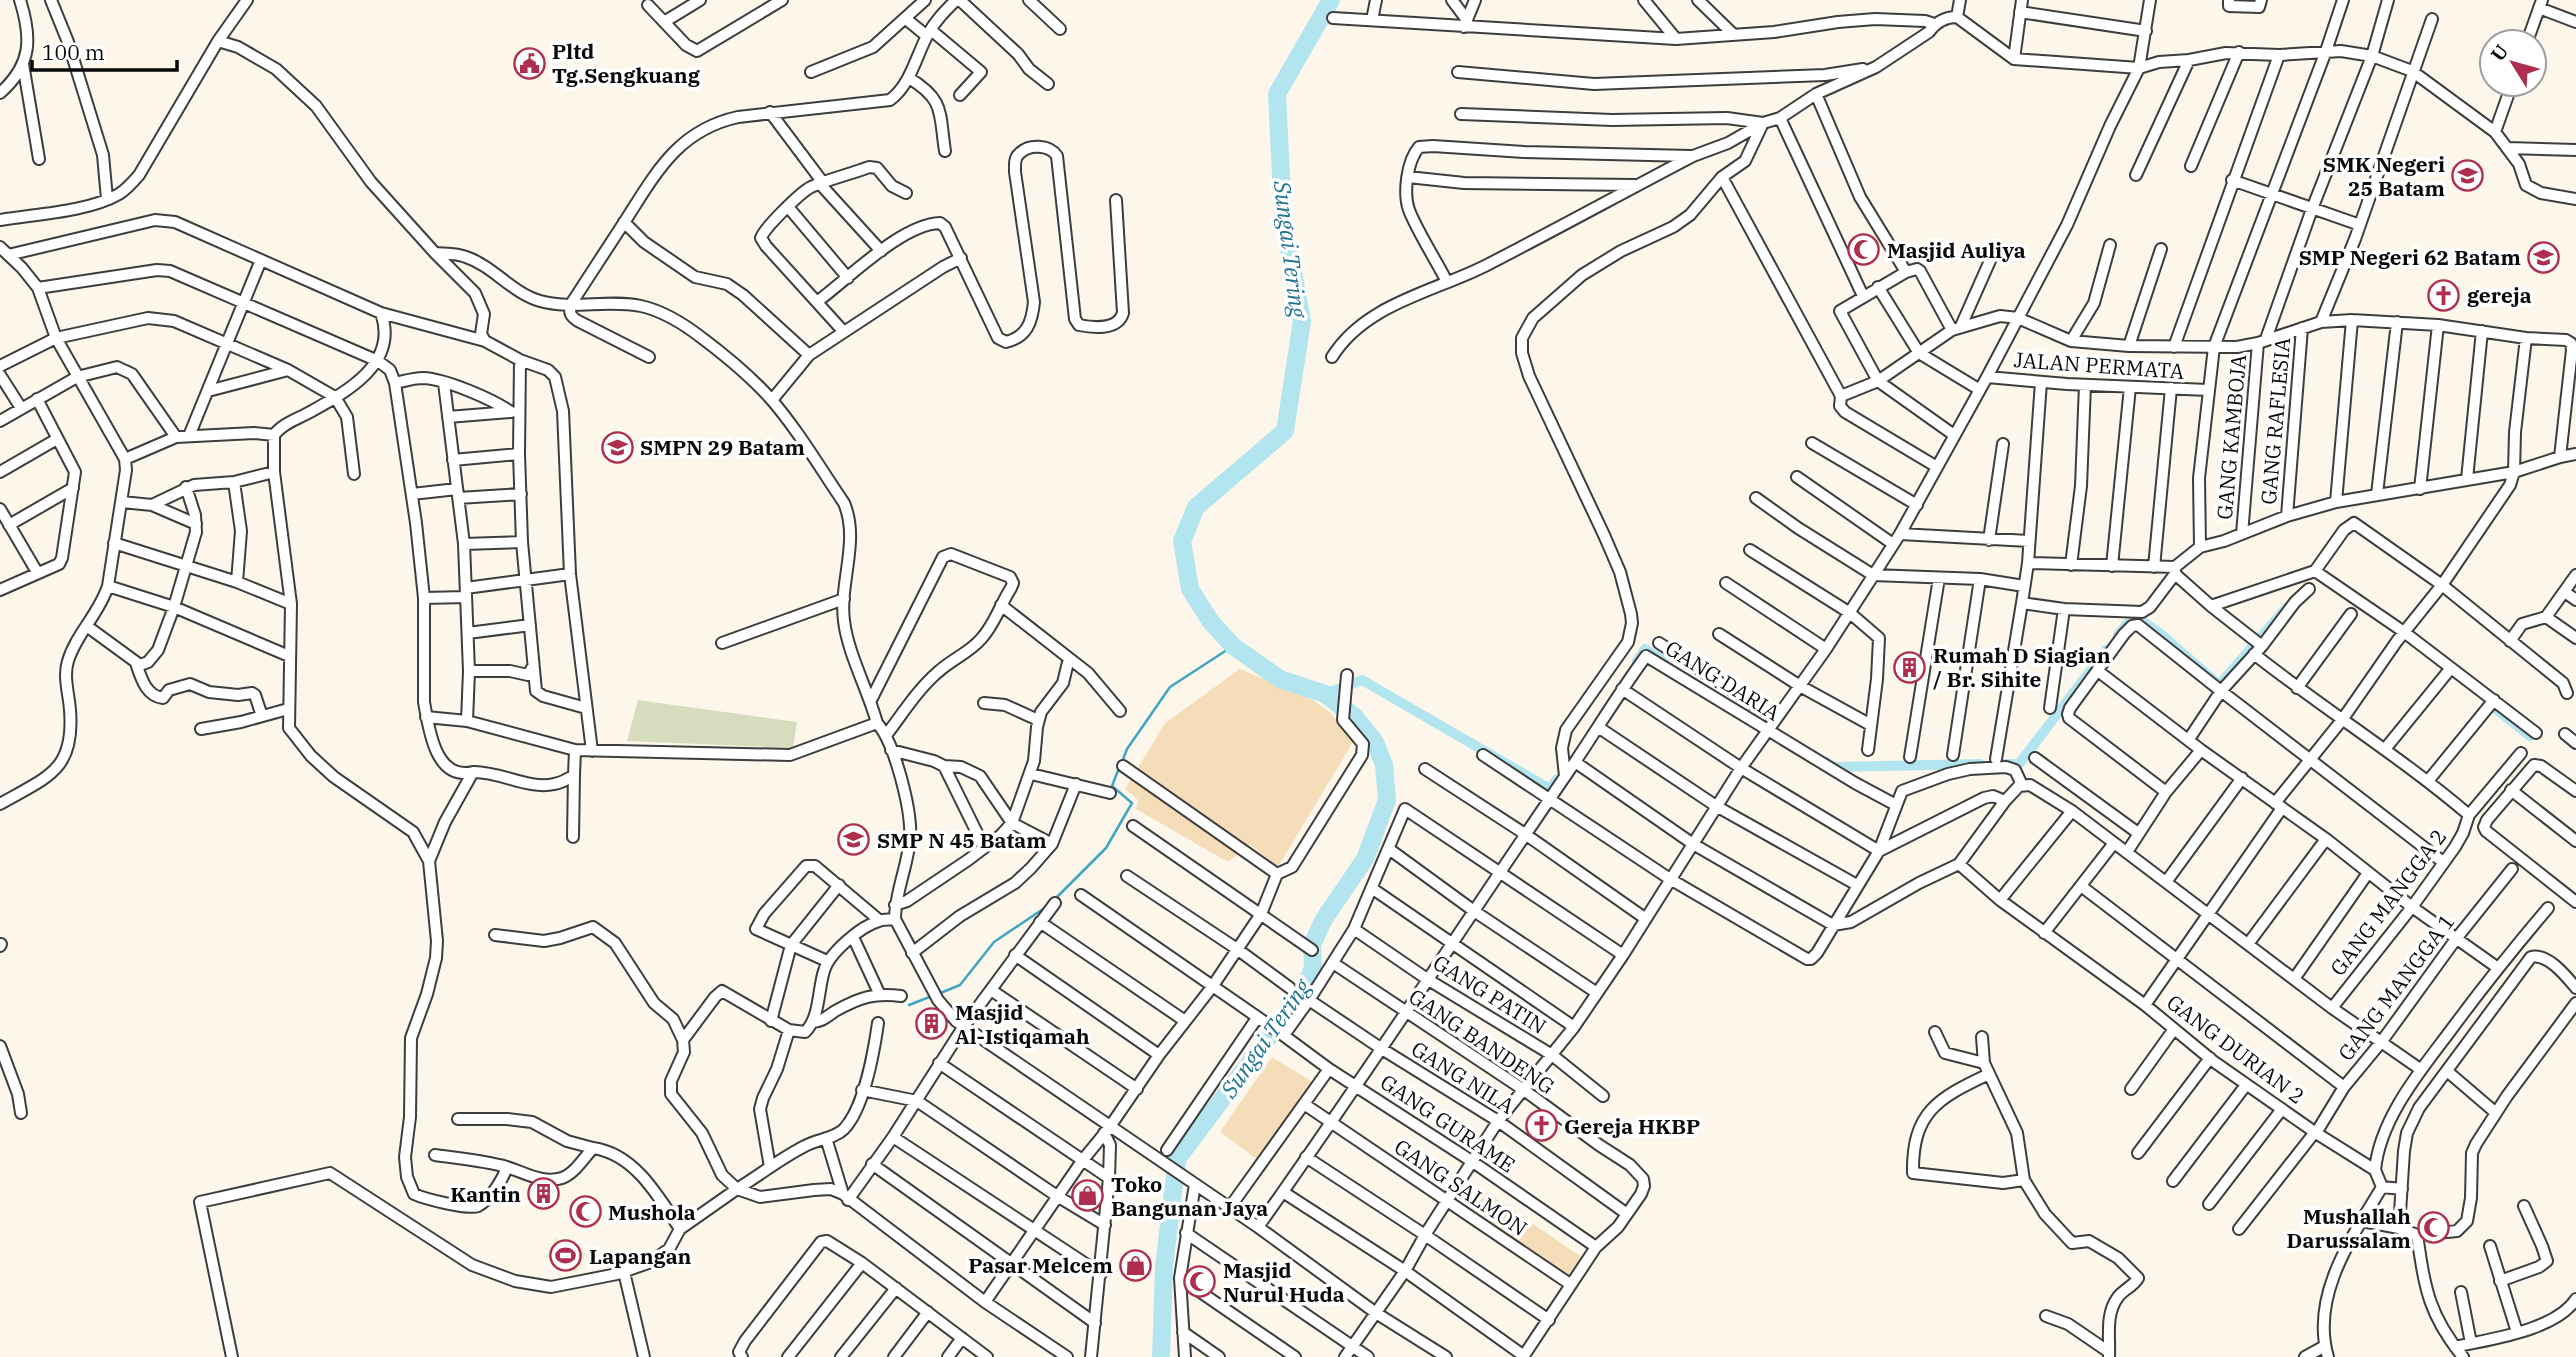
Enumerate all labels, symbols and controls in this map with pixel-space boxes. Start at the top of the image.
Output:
scale bar [32,28,177,72]
north arrow [2478,28,2548,98]
place label: Pltd Tg.Sengkuang [552,37,701,89]
text: 100 m [42,38,105,66]
text: U [2485,40,2513,66]
public building icon: Pltd Tg.Sengkuang [512,46,546,80]
place label: SMK Negeri 25 Batam [2323,150,2445,202]
school or university icon: SMK Negeri 25 Batam [2451,159,2485,193]
water label: Sungai Tering [1268,178,1314,320]
mosque icon: Masjid Auliya [1847,233,1881,267]
place label: Masjid Auliya [1887,236,2026,264]
school or university icon: SMP Negeri 62 Batam [2527,240,2561,274]
place label: SMP Negeri 62 Batam [2299,243,2521,271]
church icon: gereja [2427,278,2461,312]
place label: gereja [2467,281,2532,309]
street label: GANG RAFLESIA [2254,336,2296,506]
street label: JALAN PERMATA [2013,345,2186,385]
street label: GANG KAMBOJA [2210,353,2252,521]
school or university icon: SMPN 29 Batam [600,430,634,464]
place label: SMPN 29 Batam [640,433,805,461]
street label: GANG DARIA [1660,634,1786,727]
place label: Rumah D Siagian / Br. Sihite [1933,641,2111,693]
building icon: Rumah D Siagian / Br. Sihite [1893,650,1927,684]
school or university icon: SMP N 45 Batam [837,823,871,857]
street label: GANG MANGGA 2 [2324,823,2452,981]
place label: SMP N 45 Batam [877,826,1047,854]
street label: GANG MANGGA 1 [2332,908,2460,1066]
street label: GANG PATIN [1428,948,1552,1040]
water label: Sungai Tering [1213,972,1318,1104]
street label: GANG BANDENG [1404,982,1560,1100]
street label: GANG DURIAN 2 [2161,988,2311,1110]
place label: Masjid Al-Istiqamah [955,998,1090,1050]
building icon: Masjid Al-Istiqamah [915,1007,949,1041]
street label: GANG NILA [1406,1034,1520,1120]
street label: GANG GURAME [1375,1068,1521,1178]
church icon: Gereja HKBP [1524,1109,1558,1143]
place label: Gereja HKBP [1564,1112,1700,1140]
street label: GANG SALMON [1389,1132,1533,1242]
place label: Toko Bangunan Jaya [1111,1170,1268,1222]
building icon: Kantin [527,1177,561,1211]
shop icon: Toko Bangunan Jaya [1071,1179,1105,1213]
place label: Kantin [450,1180,521,1208]
mosque icon: Mushola [568,1195,602,1229]
place label: Mushola [608,1198,696,1226]
place label: Mushallah Darussalam [2287,1202,2411,1254]
mosque icon: Mushallah Darussalam [2417,1211,2451,1245]
sports icon: Lapangan [549,1239,583,1273]
place label: Lapangan [589,1242,692,1270]
shop icon: Pasar Melcem [1119,1248,1153,1282]
place label: Pasar Melcem [968,1251,1113,1279]
place label: Masjid Nurul Huda [1223,1256,1345,1308]
mosque icon: Masjid Nurul Huda [1183,1265,1217,1299]

